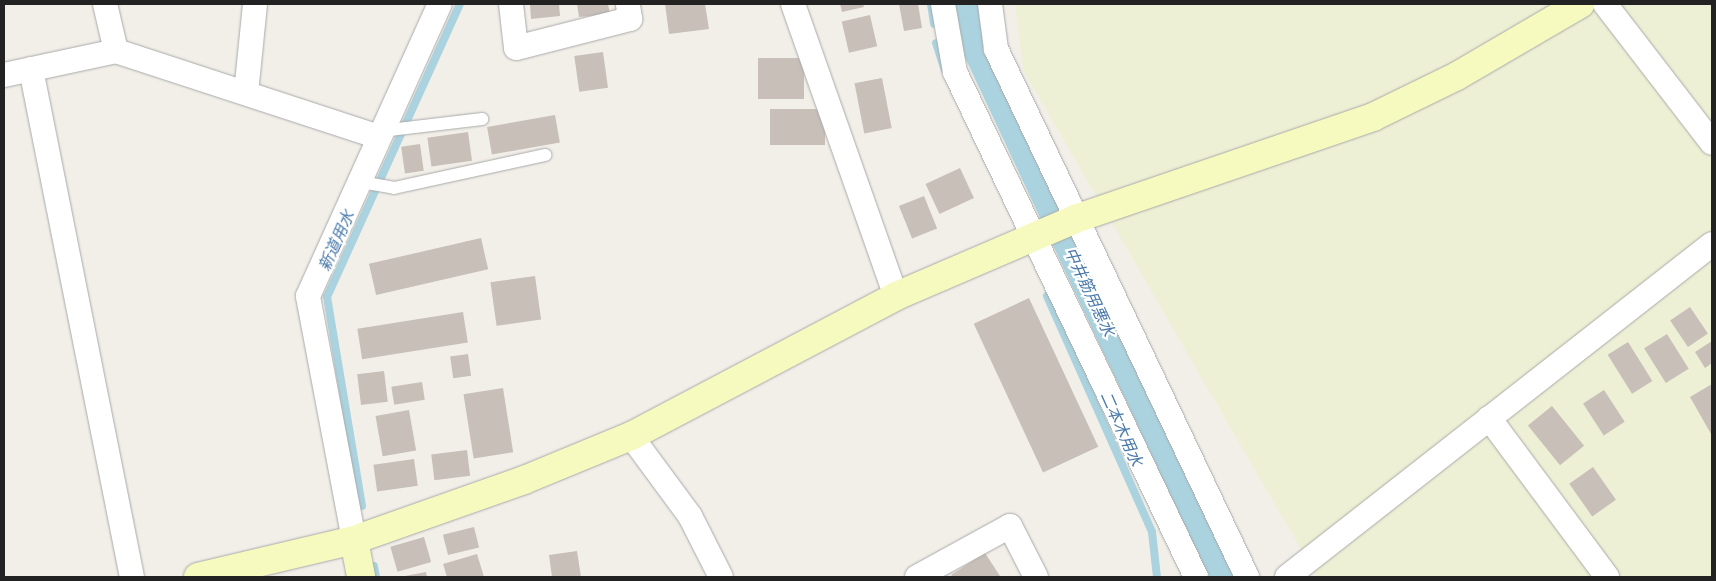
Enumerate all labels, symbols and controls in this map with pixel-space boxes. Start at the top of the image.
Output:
water label: 新道用水 [315,208,359,274]
water label: 中井筋用悪水 [1060,244,1118,340]
water label: 二本木用水 [1096,389,1146,469]

